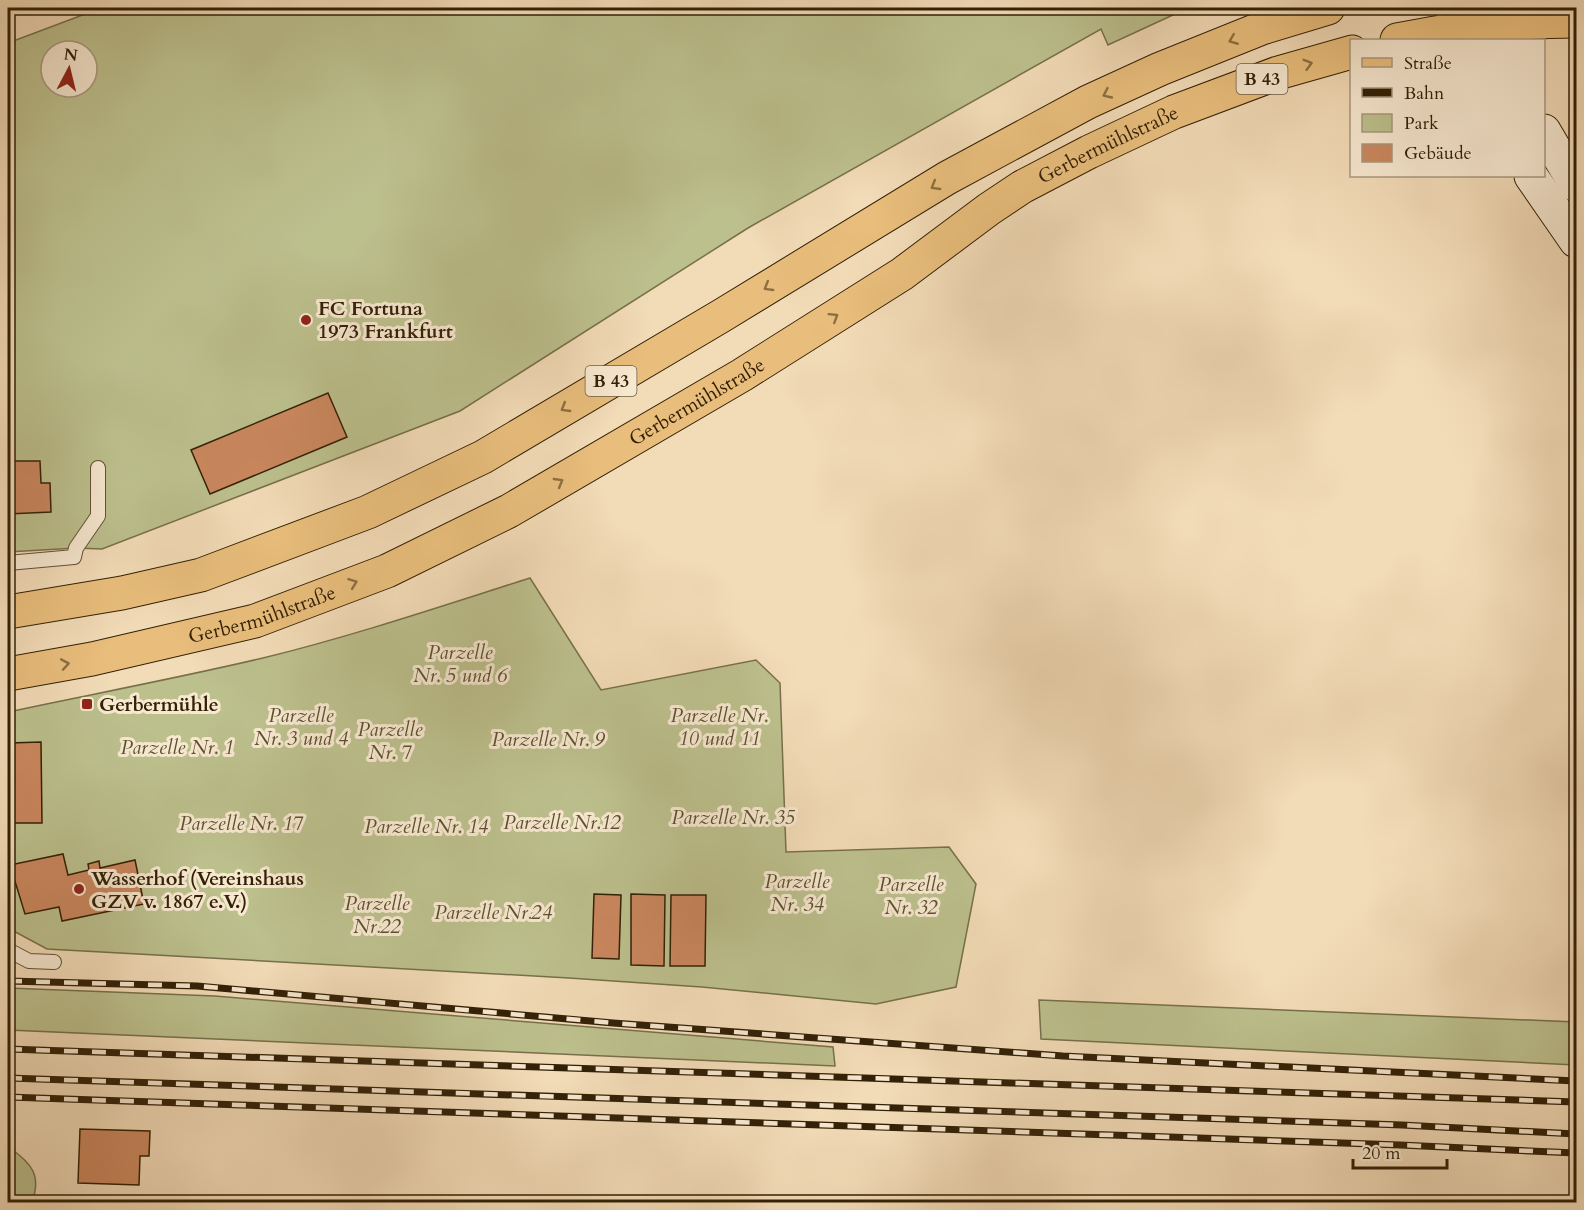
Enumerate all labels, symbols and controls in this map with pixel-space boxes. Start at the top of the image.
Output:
one-way arrow [1228,33,1239,45]
north arrow [39,39,99,99]
legend [1350,39,1545,177]
text: N [62,43,79,67]
text: Straße [1404,51,1452,76]
one-way arrow [1302,59,1313,71]
road number: B 43 [1236,64,1288,94]
text: Bahn [1404,81,1445,106]
one-way arrow [1102,86,1113,98]
street label: Gerbermühlstraße [1033,99,1183,190]
text: Park [1404,111,1439,136]
text: Gebäude [1404,141,1472,166]
one-way arrow [931,178,941,190]
one-way arrow [764,279,774,291]
place label: FC Fortuna 1973 Frankfurt [318,295,453,345]
marker: FC Fortuna 1973 Frankfurt [299,313,313,327]
one-way arrow [828,313,839,324]
street label: Gerbermühlstraße [624,351,770,452]
road number: B 43 [586,366,636,396]
one-way arrow [561,401,571,413]
one-way arrow [553,477,563,489]
one-way arrow [348,578,358,591]
street label: Gerbermühlstraße [185,579,339,650]
park label: Parzelle Nr. 5 und 6 [413,639,509,689]
one-way arrow [60,658,70,671]
place label: Gerbermühle [99,691,219,718]
marker: Gerbermühle [80,697,94,711]
park label: Parzelle Nr. 3 und 4 [254,702,349,752]
park label: Parzelle Nr. 10 und 11 [670,702,768,752]
park label: Parzelle Nr. 7 [358,716,423,766]
park label: Parzelle Nr. 9 [491,726,605,753]
park label: Parzelle Nr. 1 [120,734,234,761]
park label: Parzelle Nr. 35 [671,804,795,831]
park label: Parzelle Nr.12 [503,809,622,836]
park label: Parzelle Nr. 17 [179,810,303,837]
park label: Parzelle Nr. 14 [364,813,488,840]
place label: Wasserhof (Vereinshaus GZV v. 1867 e.V.) [90,865,304,915]
park label: Parzelle Nr. 34 [765,868,830,918]
park label: Parzelle Nr. 32 [879,871,944,921]
marker: Wasserhof (Vereinshaus GZV v. 1867 e.V.) [72,882,86,896]
park label: Parzelle Nr.22 [345,890,410,940]
park label: Parzelle Nr.24 [434,899,553,926]
scale bar [1353,1132,1448,1170]
text: 20 m [1362,1141,1401,1166]

